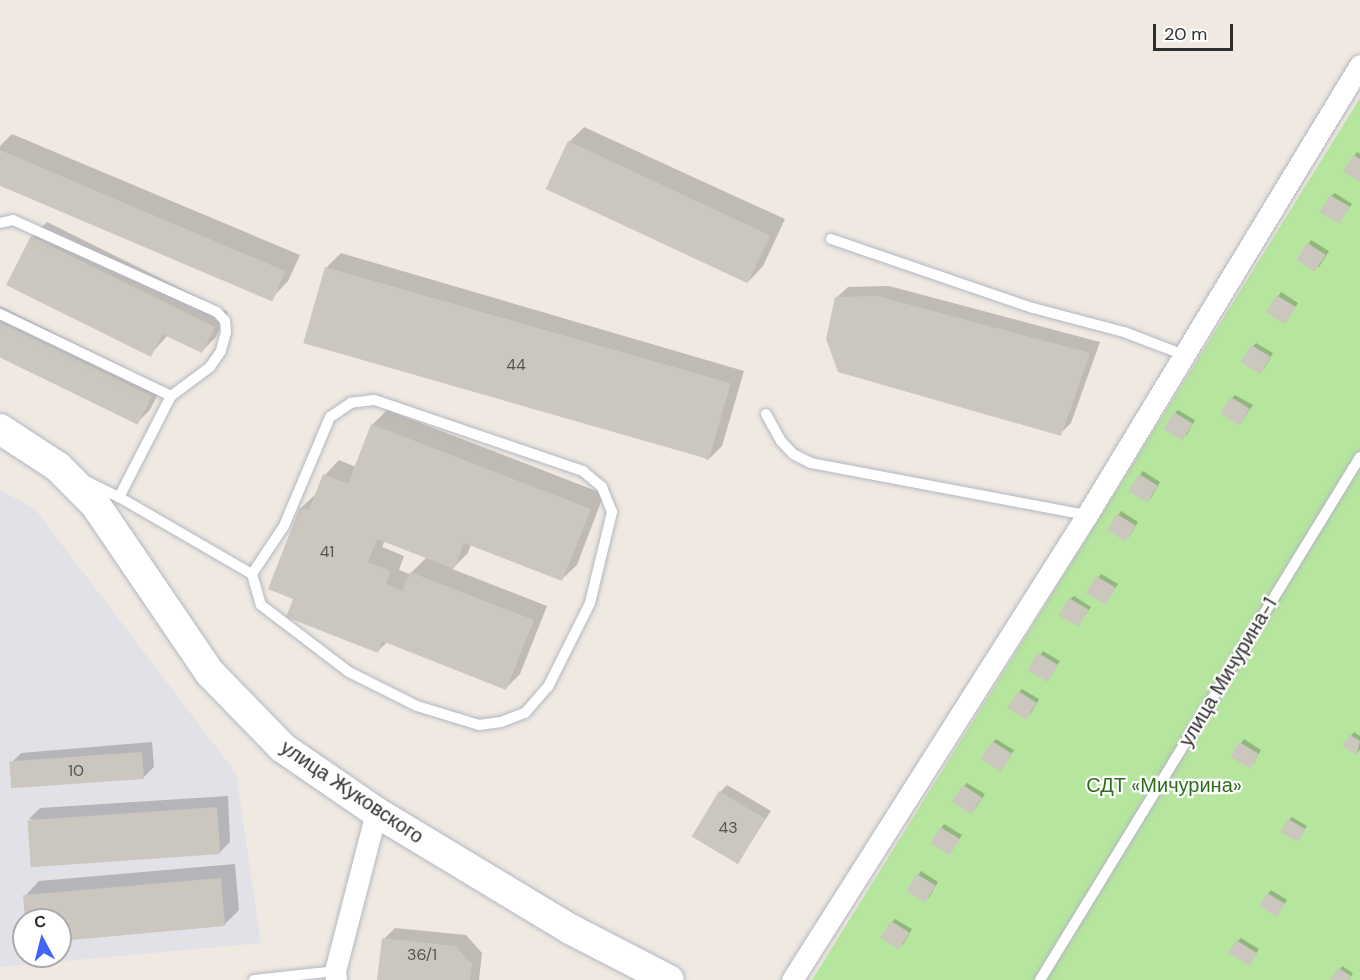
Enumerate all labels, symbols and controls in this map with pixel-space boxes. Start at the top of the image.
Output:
scale bar [1156,12,1236,50]
text: 20 m [1164,22,1207,46]
house number: 44 [506,355,526,375]
house number: 41 [320,542,334,562]
street label: улица Мичурина-1 [1174,593,1282,751]
street label: улица Жуковского [276,735,428,849]
house number: 10 [68,761,84,781]
park label: СДТ «Мичурина» [1086,773,1242,797]
house number: 43 [718,818,738,838]
north arrow [12,908,72,968]
text: С [33,910,47,933]
house number: 36/1 [407,945,437,965]

